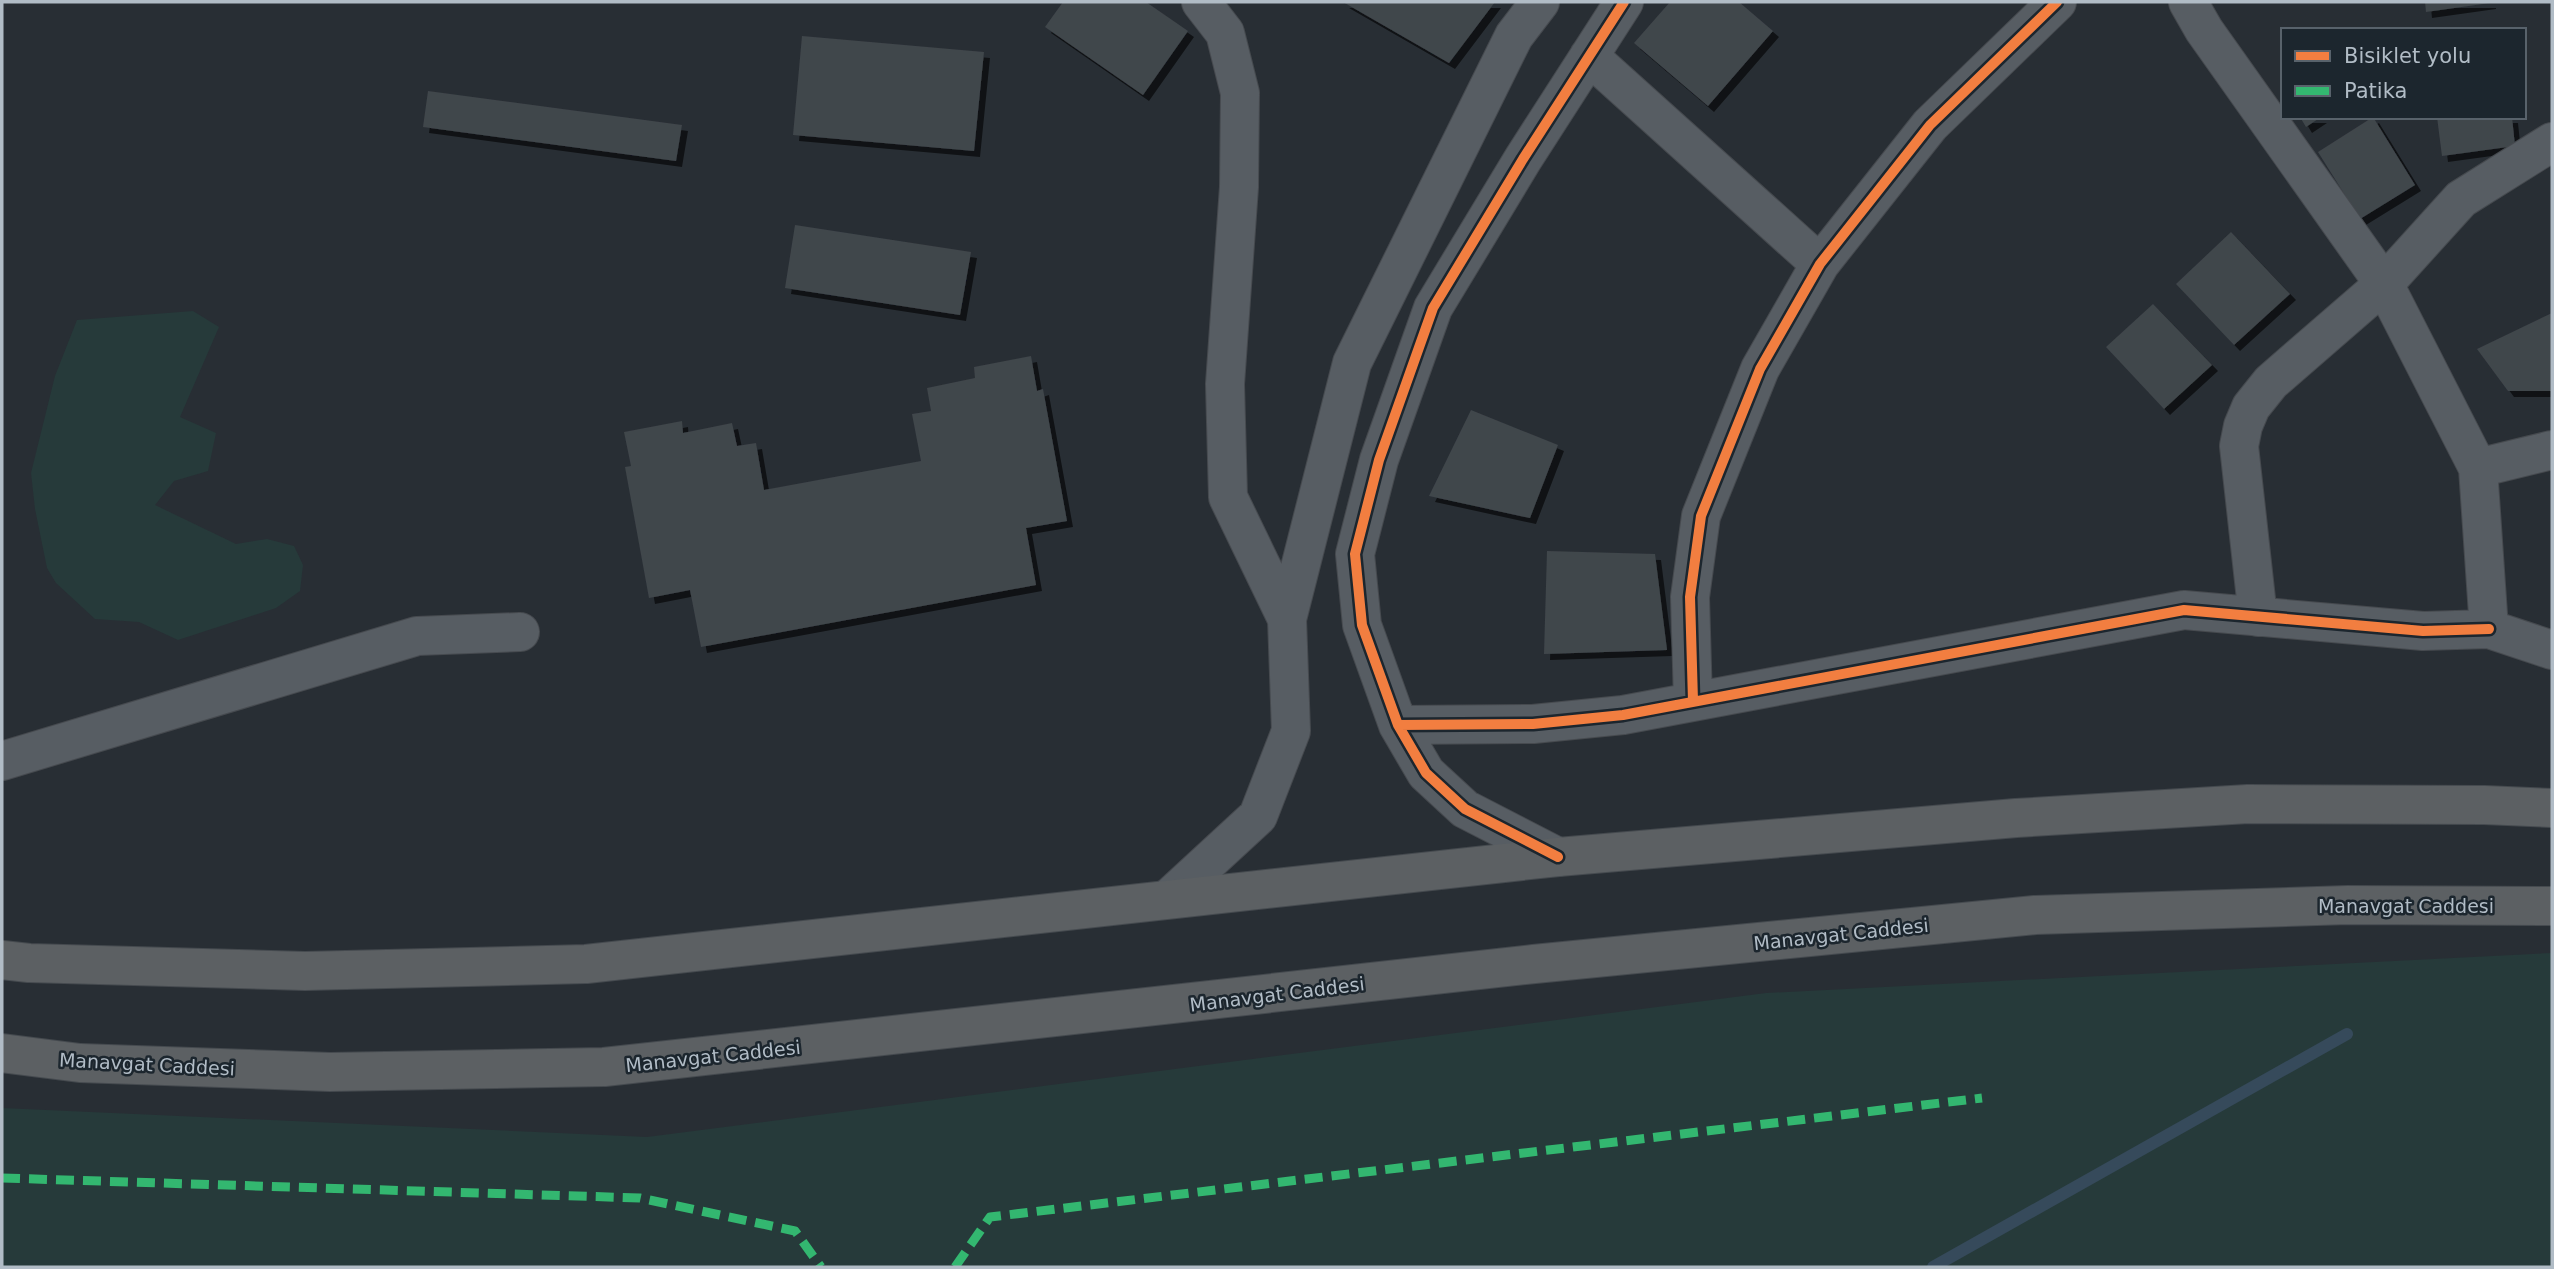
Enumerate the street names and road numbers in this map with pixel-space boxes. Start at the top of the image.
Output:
street label: Manavgat Caddesi [2318,895,2494,917]
street label: Manavgat Caddesi [1752,914,1930,954]
street label: Manavgat Caddesi [1188,972,1366,1016]
street label: Manavgat Caddesi [624,1036,802,1076]
street label: Manavgat Caddesi [59,1048,235,1080]

